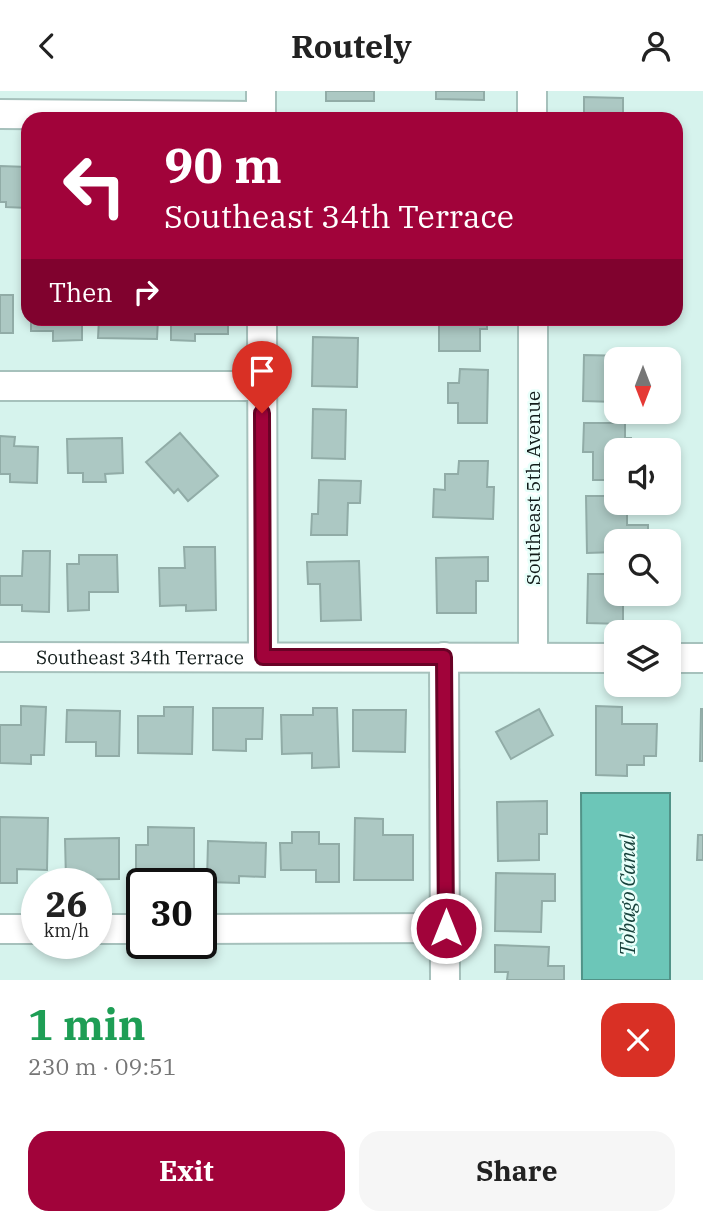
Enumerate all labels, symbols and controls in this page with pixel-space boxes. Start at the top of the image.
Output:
text: Routely [291,25,412,67]
icon: back [28,27,66,65]
icon: person [637,27,675,65]
text: 90 m [164,133,282,196]
icon: left [49,140,140,231]
text: Southeast 34th Terrace [164,195,514,237]
icon: right [127,273,165,311]
text: Then [49,275,113,309]
pin [232,341,292,413]
north arrow [604,347,681,423]
map controls [604,347,681,697]
icon: arrive [243,352,281,390]
street label: Southeast 5th Avenue [521,391,545,585]
button: sound [604,438,681,515]
button: search [604,529,681,606]
button: layers [604,620,681,697]
street label: Southeast 34th Terrace [36,645,244,669]
water label: Tobago Canal [613,833,641,956]
speed limit sign: 30 [126,868,217,959]
text: 26 [45,881,88,927]
position arrow [409,891,483,965]
text: km/h [44,919,89,942]
text: 1 min [28,997,146,1052]
button: close [601,1003,675,1077]
text: 230 m · 09:51 [28,1051,177,1081]
button: Exit [28,1131,345,1211]
button: Share [359,1131,675,1211]

